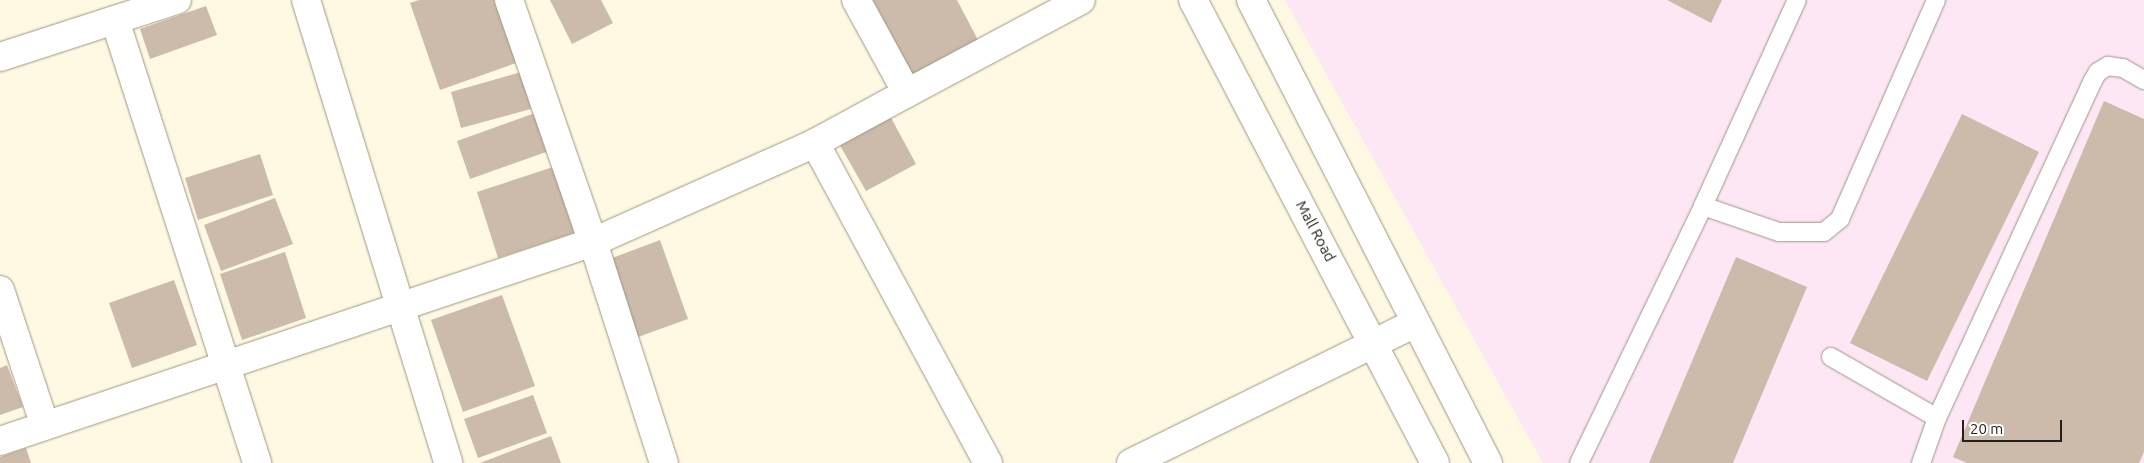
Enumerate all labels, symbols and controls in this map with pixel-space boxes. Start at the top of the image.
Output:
street label: Mall Road [1292,197,1340,265]
scale bar [1964,410,2064,442]
text: 20 m [1970,420,2003,437]

